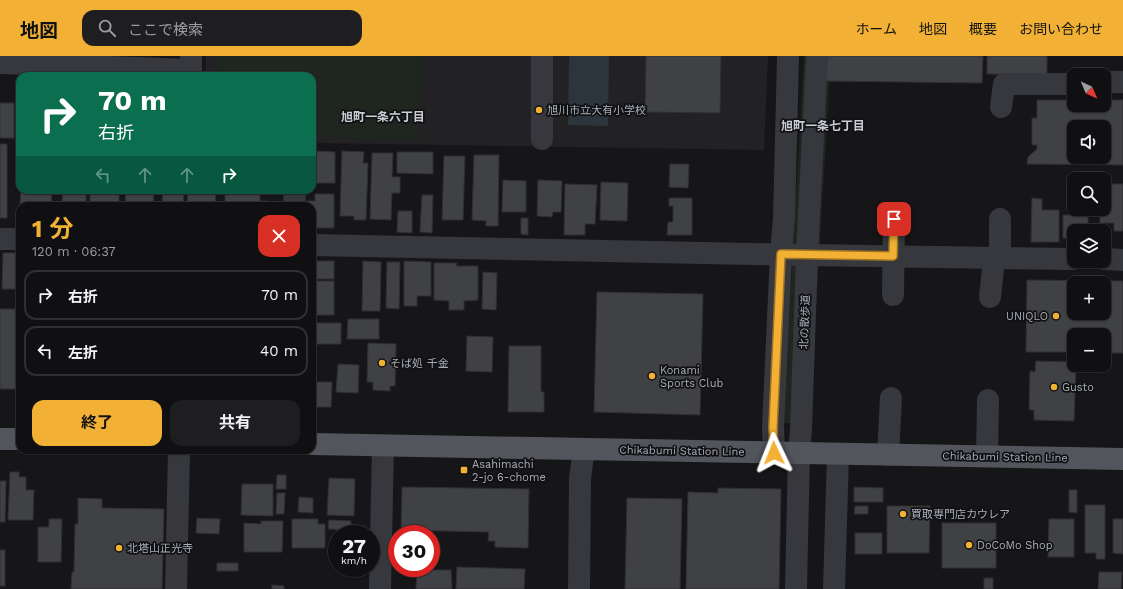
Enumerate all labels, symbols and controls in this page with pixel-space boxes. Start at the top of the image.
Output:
search box [82,10,362,46]
icon: search [96,17,118,39]
text: 地図 [20,19,58,42]
text: ここで検索 [128,21,203,39]
text: ホーム [855,21,897,37]
text: 地図 [919,21,947,37]
text: 概要 [969,21,997,37]
text: お問い合わせ [1019,21,1103,37]
north arrow [1067,68,1111,112]
map controls [1067,68,1111,372]
text: 70 m [98,84,167,117]
icon: right [32,88,84,140]
place label: 旭川市立大有小学校 [547,104,646,117]
marker: 旭川市立大有小学校 [534,105,544,115]
district label: 旭町一条六丁目 [341,110,425,124]
district label: 旭町一条七丁目 [781,119,865,133]
button: sound [1067,120,1111,164]
text: 右折 [98,122,134,143]
icon: left [92,164,114,186]
icon: ahead [134,164,156,186]
icon: ahead [176,164,198,186]
icon: right [218,164,240,186]
button: search [1067,172,1111,216]
pin [877,202,911,236]
icon: arrive [883,208,905,230]
text: 1 分 [32,215,73,243]
button: close [258,215,300,257]
button: layers [1067,224,1111,268]
text: 120 m · 06:37 [32,244,116,259]
button: + [1067,276,1111,320]
icon: right [34,284,56,306]
text: 70 m [261,286,298,304]
text: 右折 [68,288,98,306]
street label: 北の散歩道 [798,294,812,350]
place label: UNIQLO [1006,310,1048,323]
marker: UNIQLO [1051,311,1061,321]
button: − [1067,328,1111,372]
icon: left [34,340,56,362]
text: 40 m [260,342,298,360]
text: 左折 [68,344,98,362]
place label: そば処 千金 [390,357,449,370]
marker: そば処 千金 [377,358,387,368]
place label: Konami Sports Club [660,364,724,390]
marker: Konami Sports Club [647,371,657,381]
place label: Gusto [1062,381,1094,394]
marker: Gusto [1049,382,1059,392]
button: 終了 [32,400,162,446]
button: 共有 [170,400,300,446]
position arrow [753,432,795,474]
street label: Chikabumi Station Line [619,443,745,459]
street label: Chikabumi Station Line [942,449,1068,465]
place label: Asahimachi 2-jo 6-chome [472,458,546,484]
marker: Asahimachi 2-jo 6-chome [459,465,469,475]
place label: 買取専門店カウレア [911,508,1010,521]
marker: 買取専門店カウレア [898,509,908,519]
speed limit sign: 30 [388,525,440,577]
text: 27 [342,534,366,558]
place label: DoCoMo Shop [977,539,1053,552]
marker: DoCoMo Shop [964,540,974,550]
place label: 北塔山正光寺 [127,542,193,555]
marker: 北塔山正光寺 [114,543,124,553]
text: km/h [341,555,367,566]

